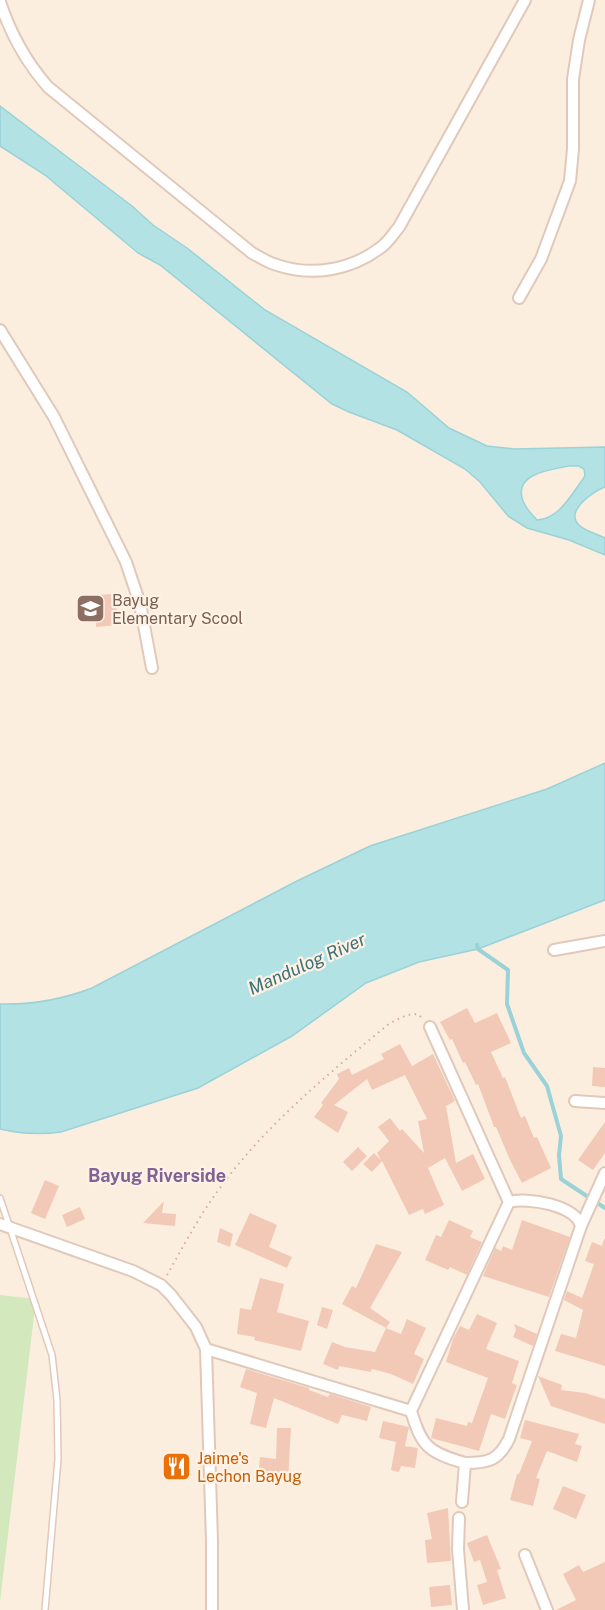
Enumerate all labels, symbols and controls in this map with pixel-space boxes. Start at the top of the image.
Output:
place label: Bayug Elementary Scool [112,591,243,628]
school or university icon: Bayug Elementary Scool [75,593,107,625]
water label: Mandulog River [245,928,369,999]
district label: Bayug Riverside [88,1165,226,1186]
place label: Jaime's Lechon Bayug [197,1449,302,1486]
restaurant icon: Jaime's Lechon Bayug [160,1451,192,1483]

